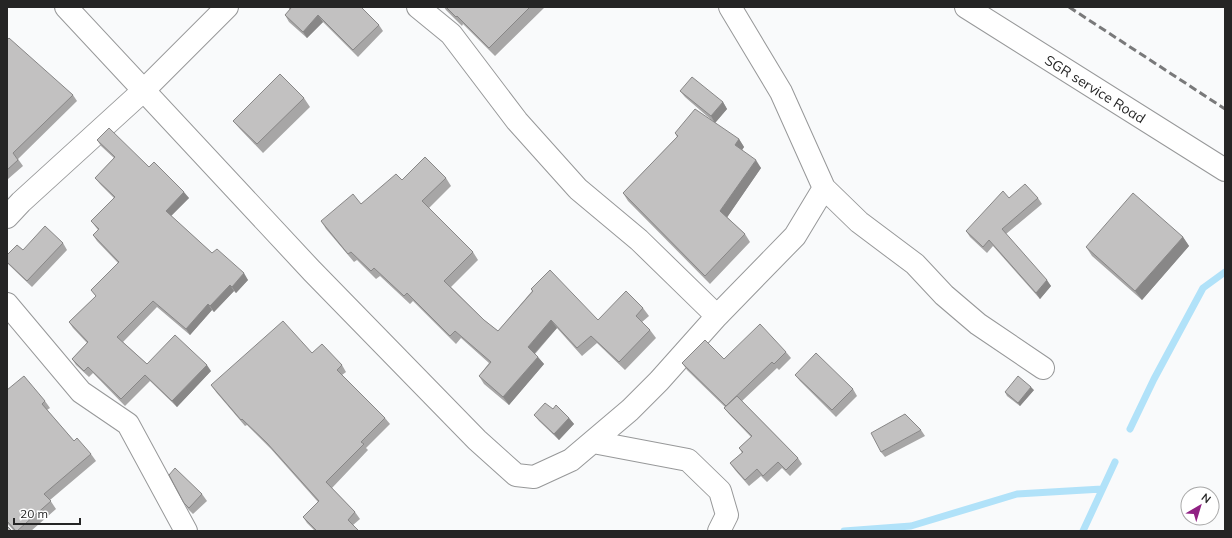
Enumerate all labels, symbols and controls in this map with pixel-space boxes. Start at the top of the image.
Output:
street label: SGR service Road [1041,51,1149,127]
north arrow [1180,486,1220,526]
text: N [1199,490,1214,506]
scale bar [14,500,80,526]
text: 20 m [20,506,48,521]

